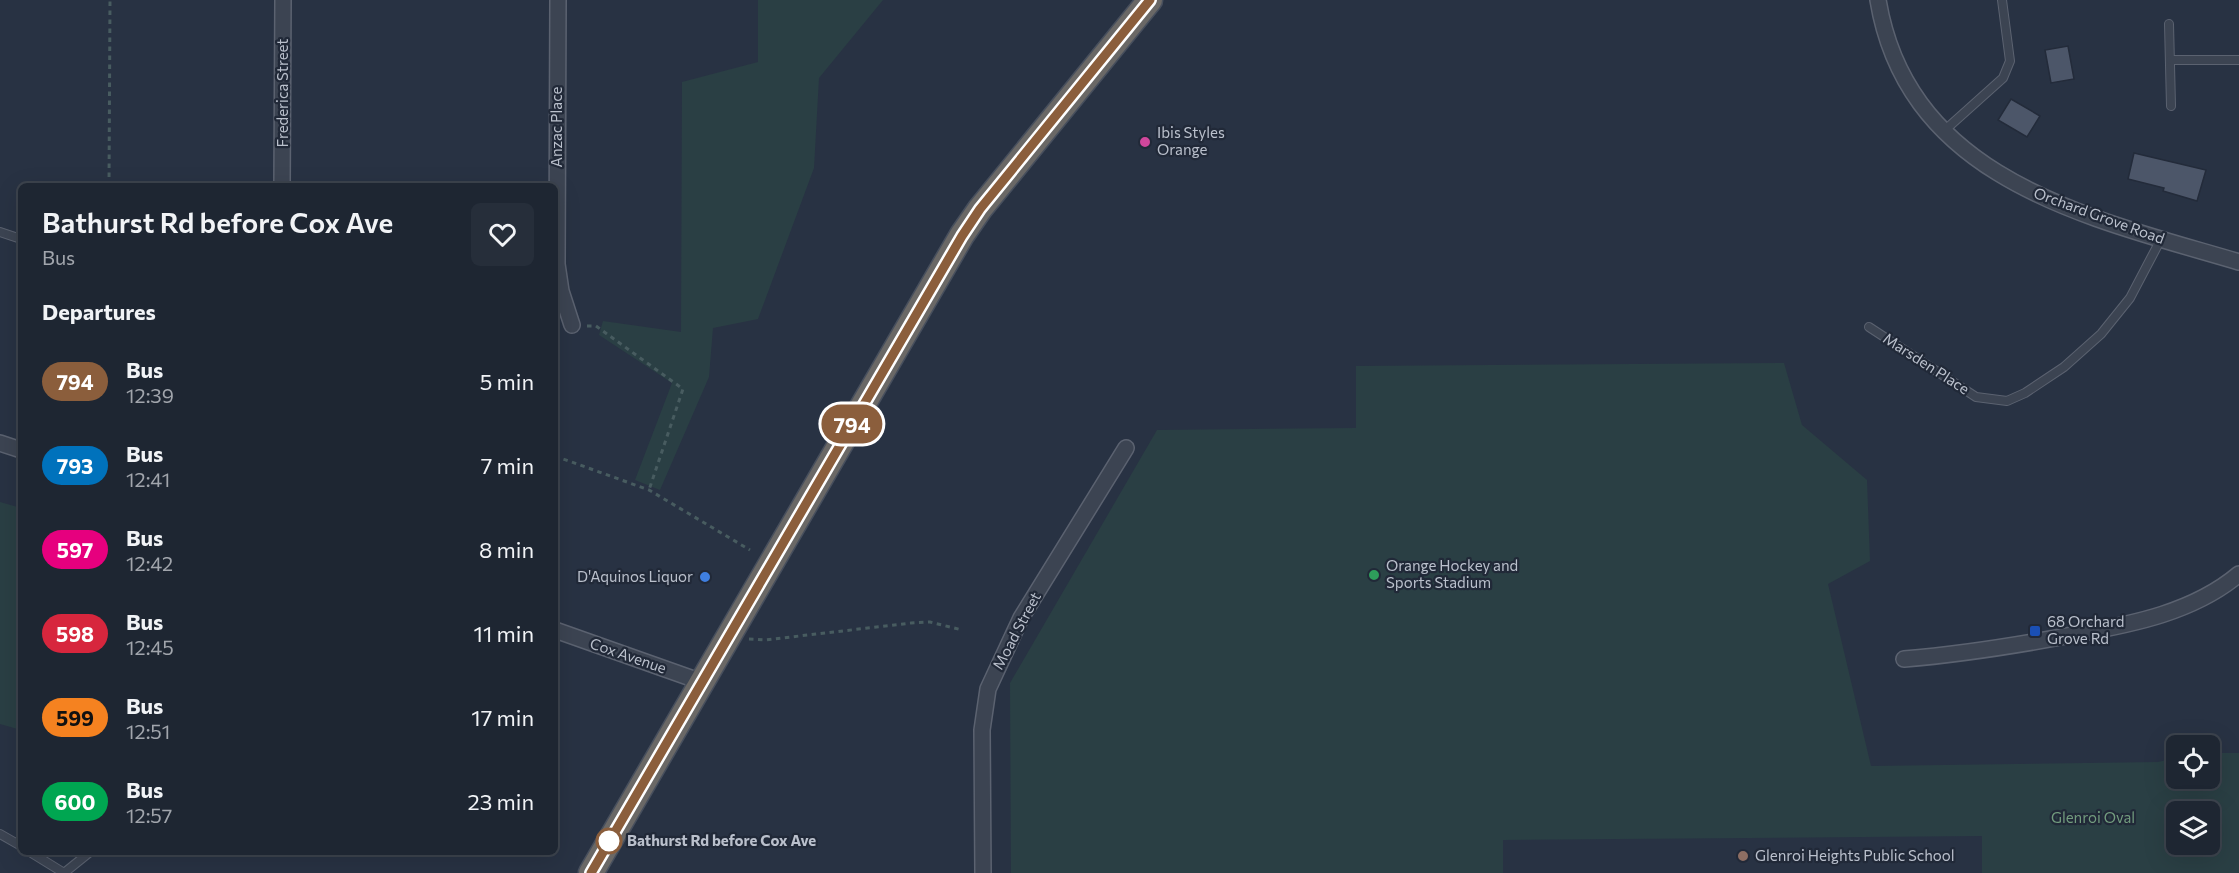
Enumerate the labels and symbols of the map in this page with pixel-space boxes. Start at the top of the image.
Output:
street label: Frederica Street [273,39,291,147]
street label: Anzac Place [547,86,565,167]
place label: Ibis Styles Orange [1157,123,1225,158]
marker: Ibis Styles Orange [1138,135,1152,149]
street label: Orchard Grove Road [2032,183,2167,247]
street label: Marsden Place [1880,329,1973,398]
line badge: 794 [818,404,886,444]
place label: Orange Hockey and Sports Stadium [1386,556,1518,591]
place label: D'Aquinos Liquor [577,567,693,585]
marker: Orange Hockey and Sports Stadium [1367,568,1381,582]
marker: D'Aquinos Liquor [698,570,712,584]
street label: Moad Street [988,589,1044,672]
place label: 68 Orchard Grove Rd [2047,612,2124,647]
marker: 68 Orchard Grove Rd [2028,624,2042,638]
street label: Cox Avenue [588,634,669,677]
park label: Glenroi Oval [2051,808,2135,826]
marker: Bathurst Rd before Cox Ave [596,828,622,854]
place label: Bathurst Rd before Cox Ave [627,831,816,849]
place label: Glenroi Heights Public School [1755,846,1954,864]
marker: Glenroi Heights Public School [1736,849,1750,863]

